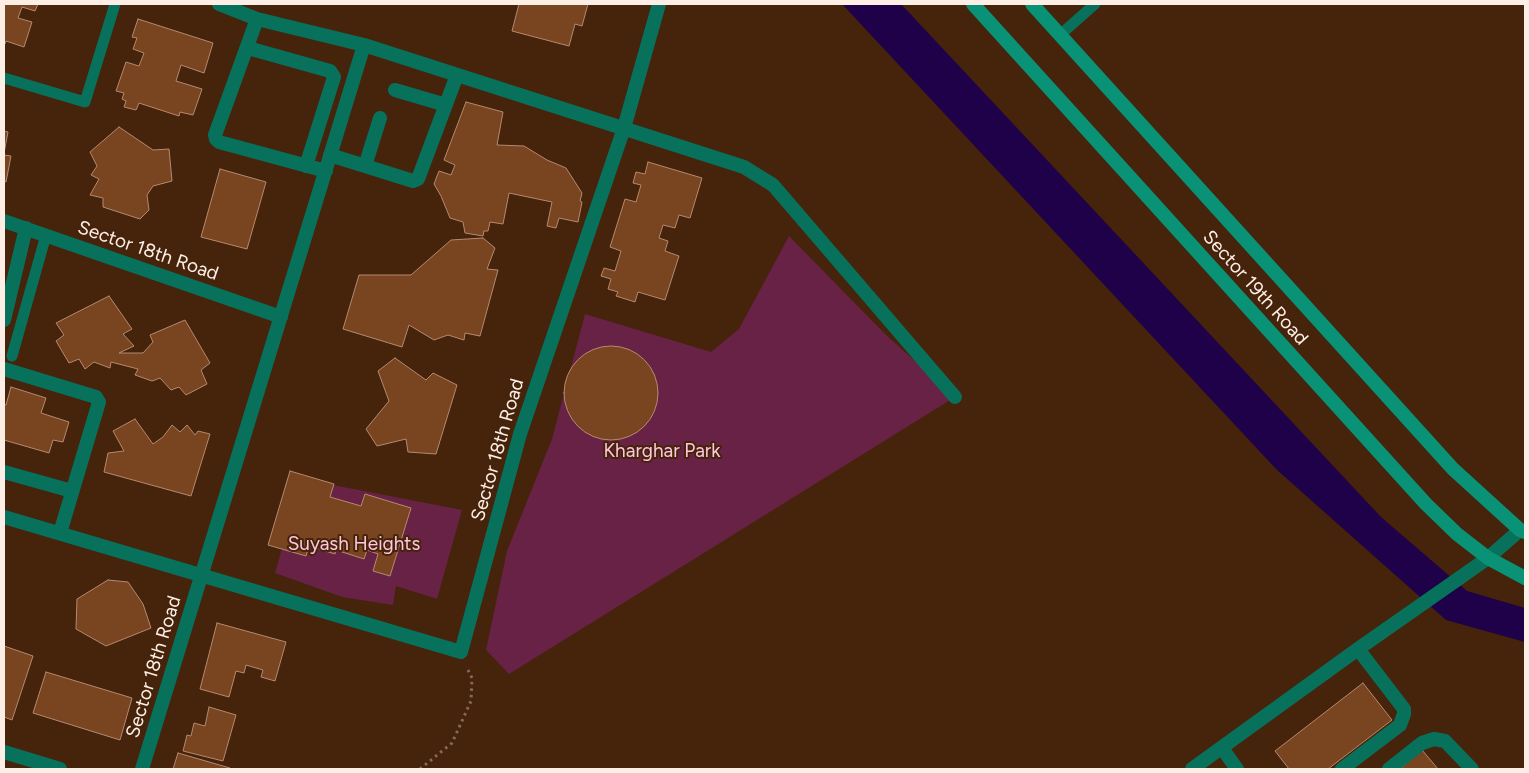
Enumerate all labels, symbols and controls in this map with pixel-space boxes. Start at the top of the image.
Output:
street label: Sector 18th Road [75,216,221,286]
street label: Sector 19th Road [1198,226,1312,350]
street label: Sector 18th Road [467,376,529,524]
park label: Kharghar Park [603,440,721,462]
park label: Suyash Heights [288,533,420,555]
street label: Sector 18th Road [122,593,186,741]

